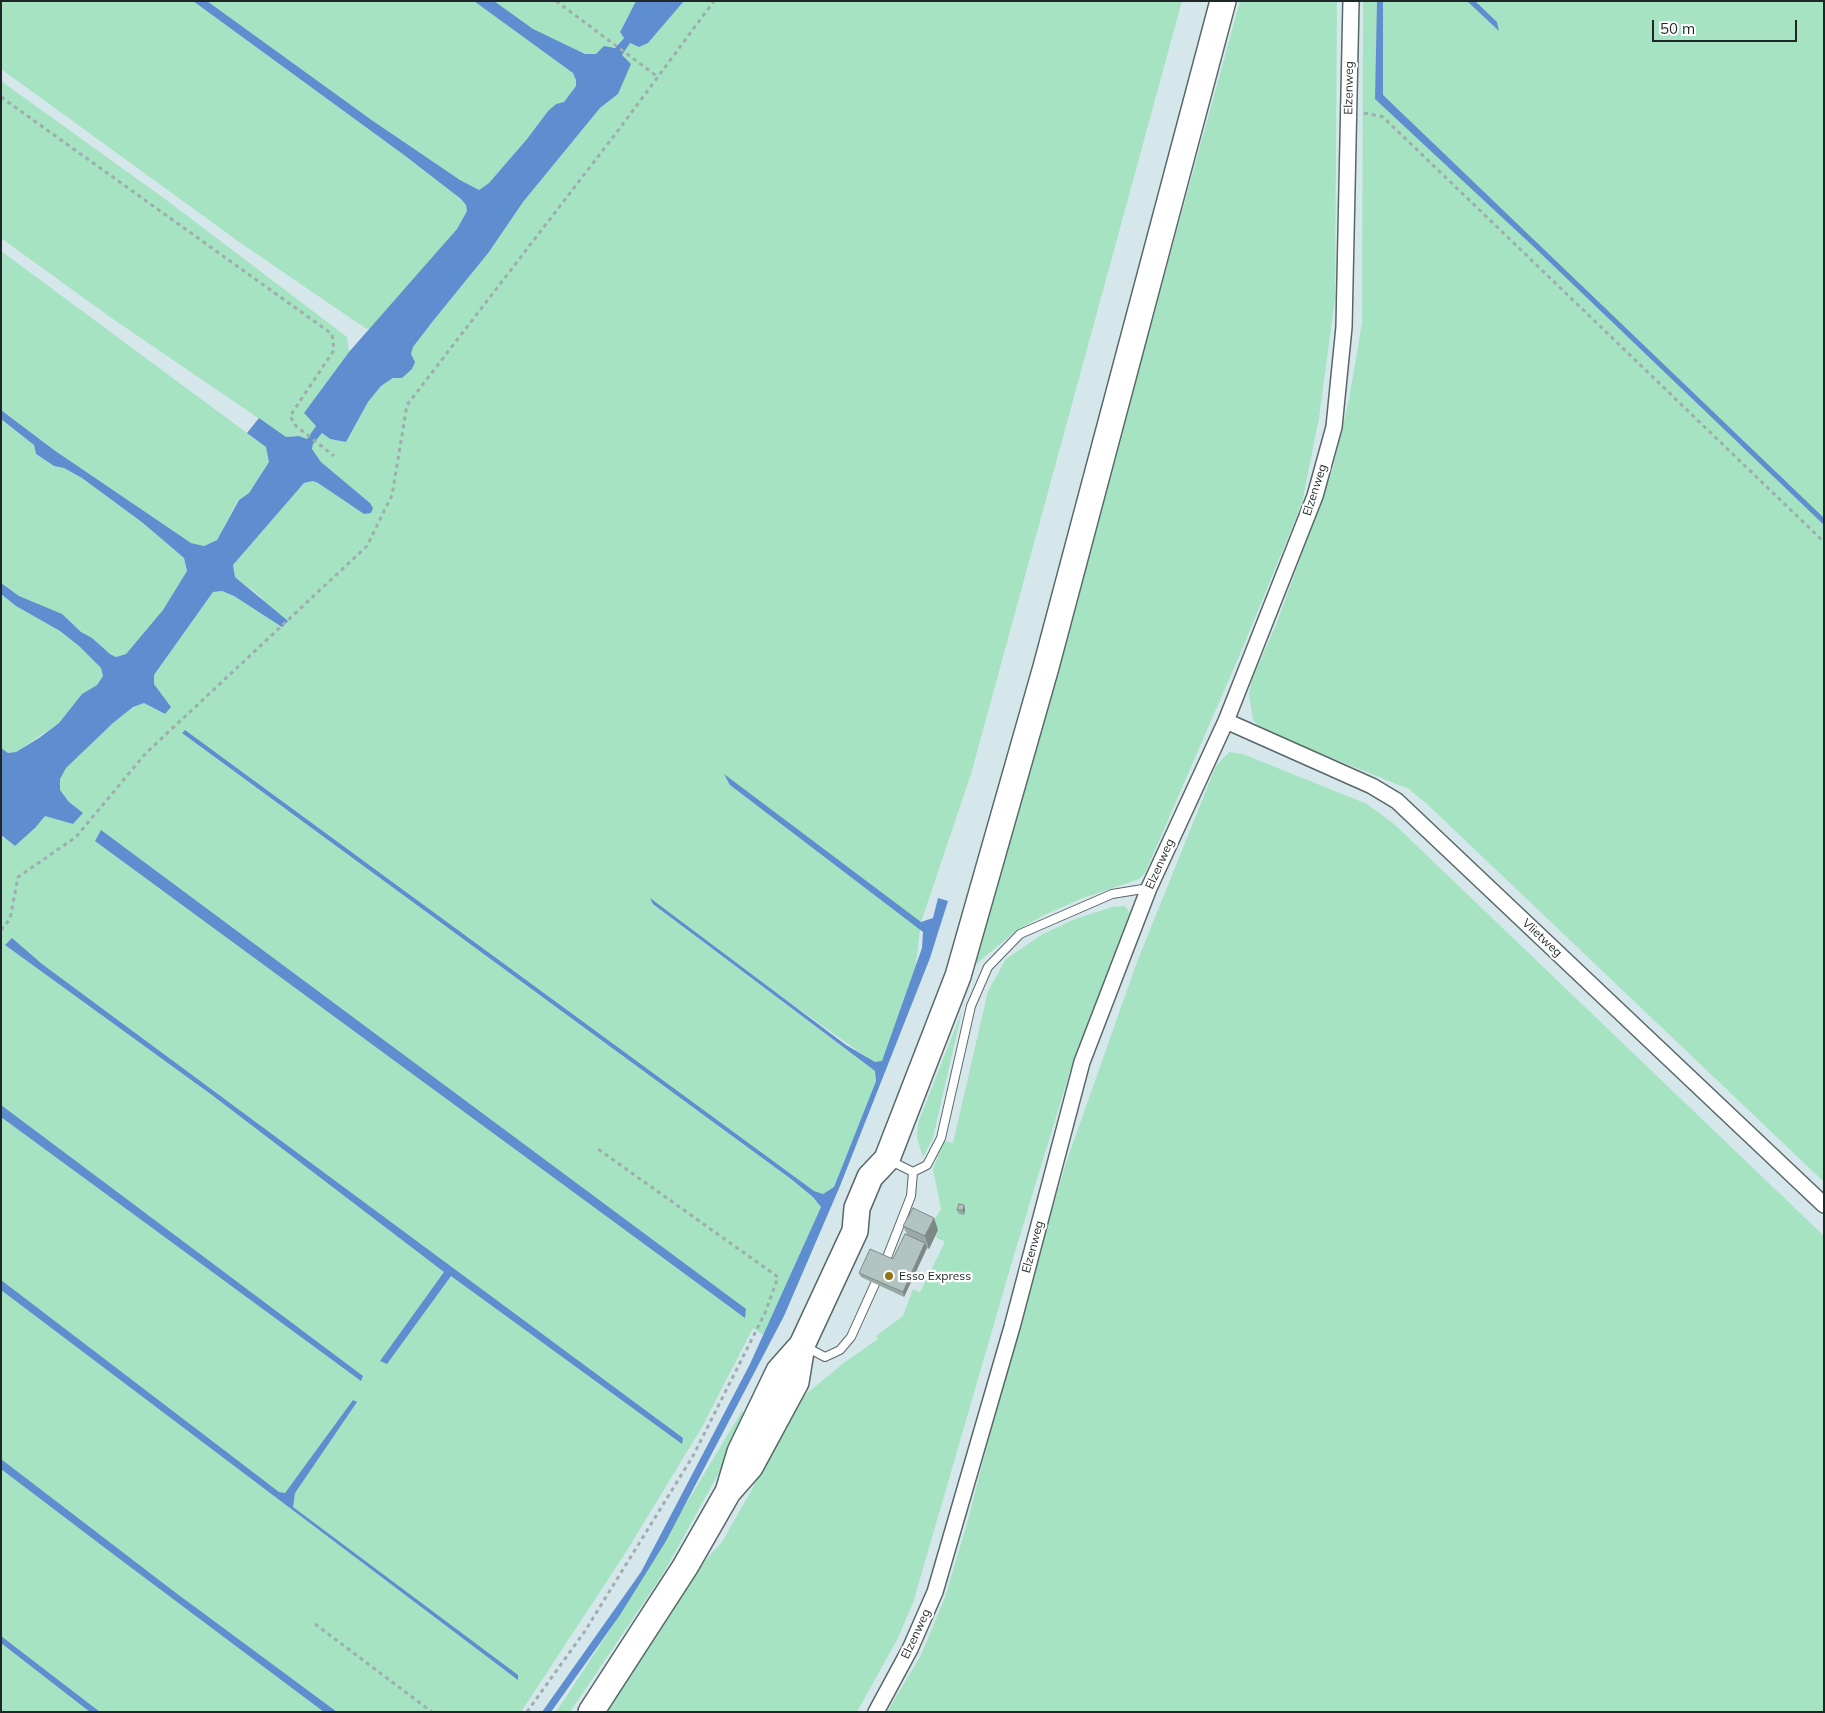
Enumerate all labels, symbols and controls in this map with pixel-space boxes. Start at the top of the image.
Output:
scale bar [1655,10,1800,42]
text: 50 m [1660,19,1695,38]
street label: Elzenweg [1341,61,1357,115]
street label: Elzenweg [1300,462,1330,518]
street label: Elzenweg [1143,837,1177,891]
street label: Vlietweg [1519,916,1565,960]
street label: Elzenweg [1019,1219,1047,1275]
place label: Esso Express [899,1269,971,1283]
marker: Esso Express [883,1270,895,1282]
street label: Elzenweg [898,1607,934,1661]

